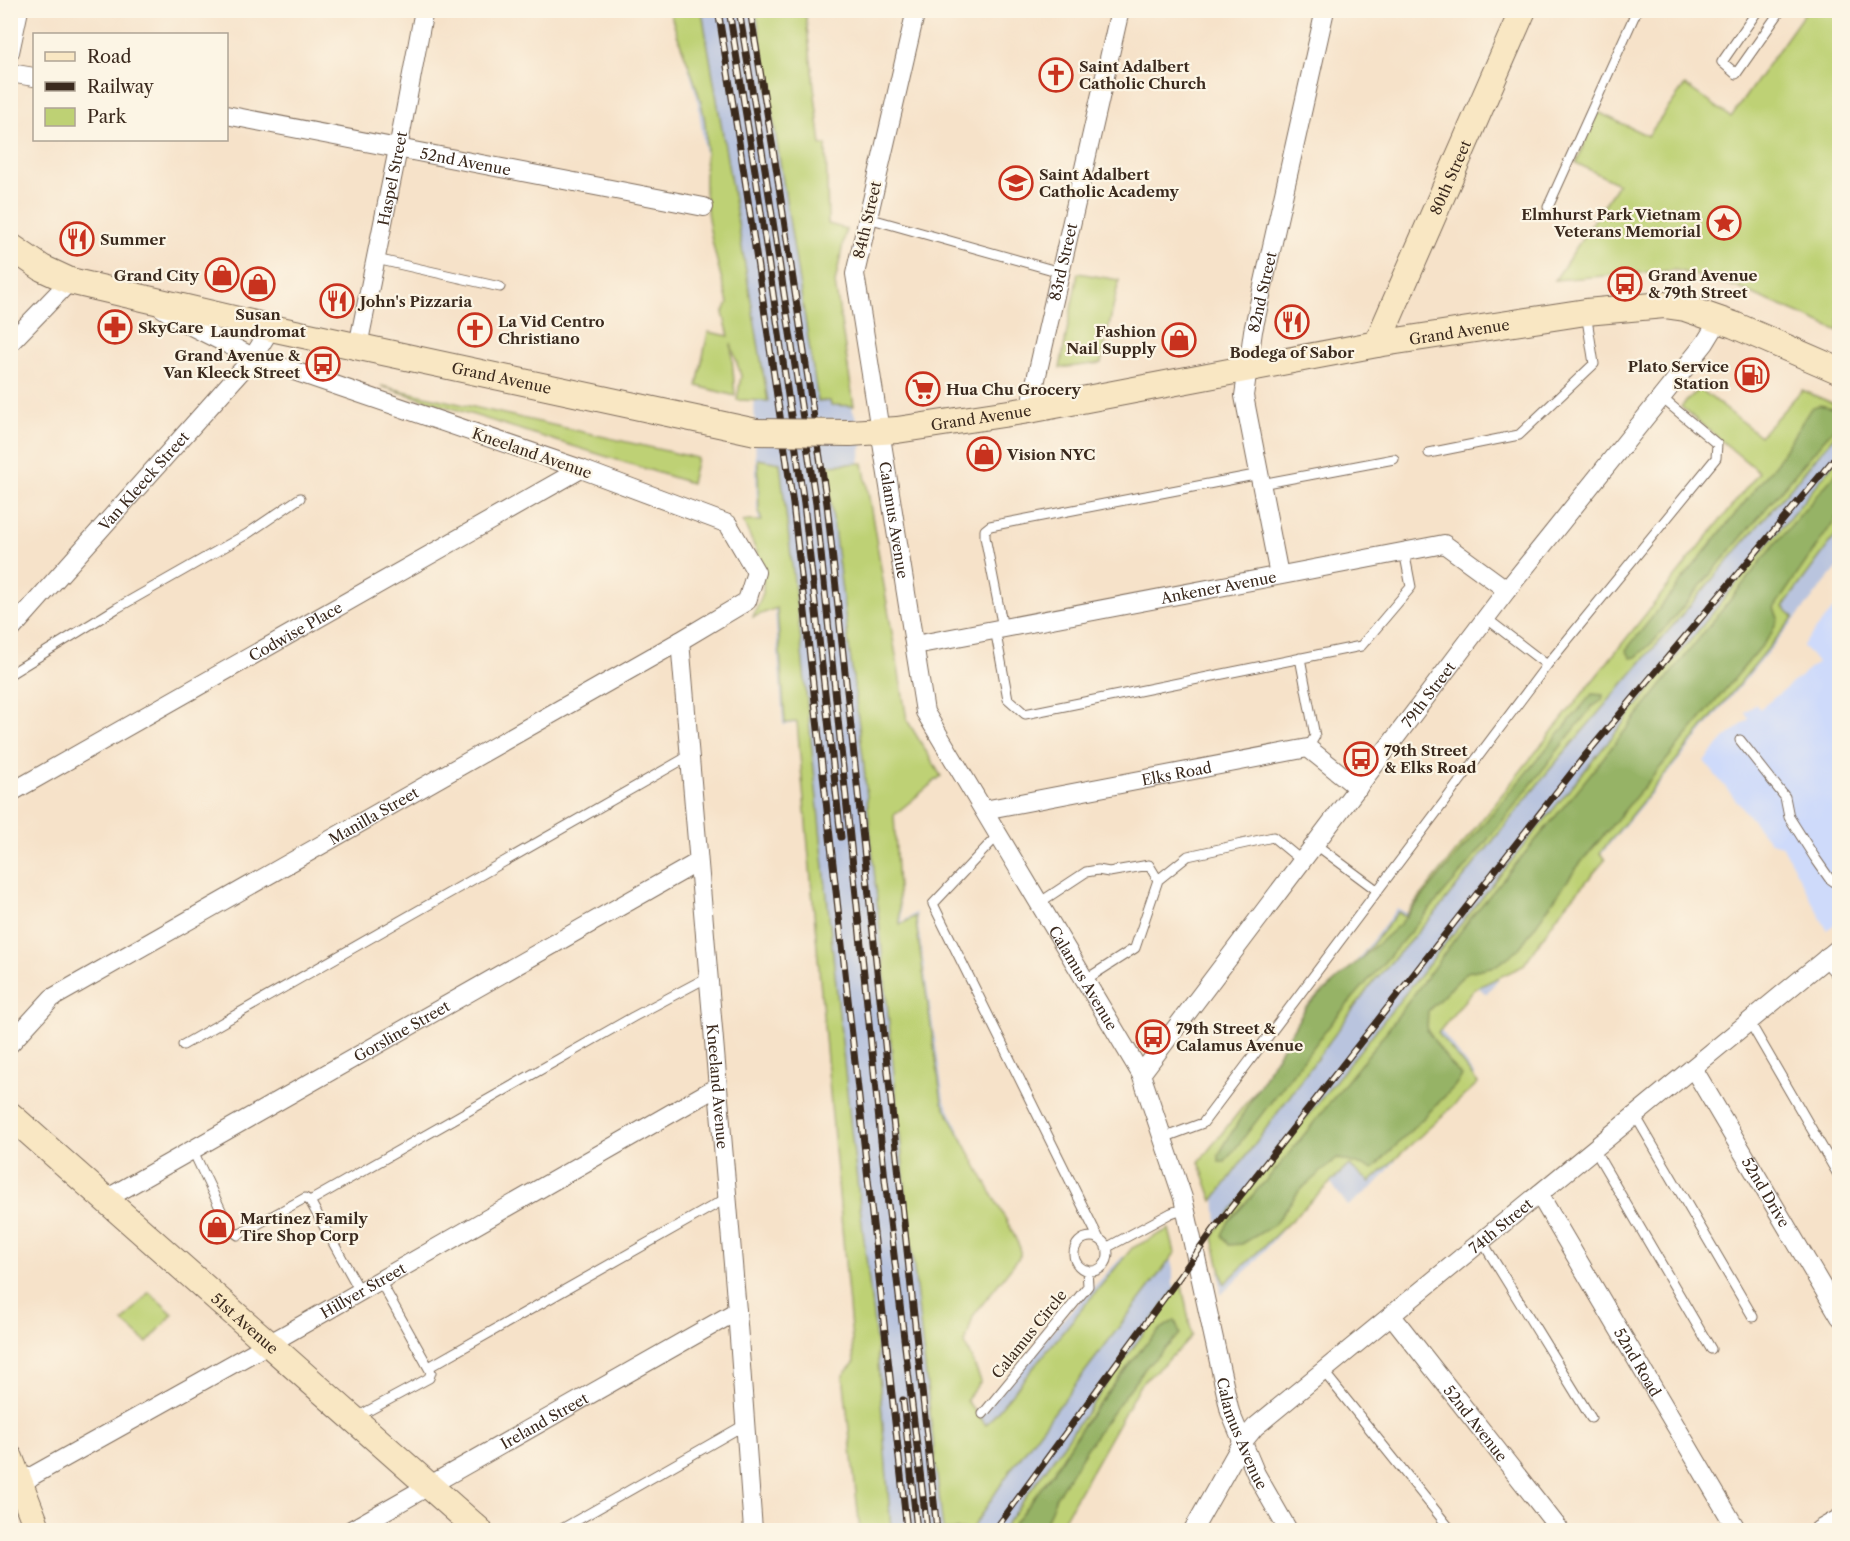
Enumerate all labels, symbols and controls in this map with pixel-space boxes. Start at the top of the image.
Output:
legend [33,33,228,141]
text: Road [87,46,132,68]
church icon: Saint Adalbert Catholic Church [1038,57,1074,93]
place label: Saint Adalbert Catholic Church [1079,57,1207,93]
text: Railway [87,76,155,98]
text: Park [87,106,128,128]
street label: Haspel Street [373,129,411,227]
street label: 80th Street [1425,136,1475,218]
street label: 52nd Avenue [419,143,513,179]
school or university icon: Saint Adalbert Catholic Academy [998,165,1034,201]
place label: Saint Adalbert Catholic Academy [1039,165,1180,201]
street label: 84th Street [849,179,885,261]
place label: Elmhurst Park Vietnam Veterans Memorial [1521,205,1701,241]
place icon: Elmhurst Park Vietnam Veterans Memorial [1706,205,1742,241]
restaurant icon: Summer [59,221,95,257]
street label: 83rd Street [1045,221,1081,302]
place label: Summer [100,230,166,249]
street label: 82nd Street [1243,249,1280,334]
shop icon: Grand City [204,257,240,293]
place label: Grand City [114,266,200,285]
shop icon: Susan Laundromat [240,266,276,302]
bus stop icon: Grand Avenue & 79th Street [1607,266,1643,302]
place label: Grand Avenue & 79th Street [1648,266,1758,302]
restaurant icon: John's Pizzaria [319,283,355,319]
place label: John's Pizzaria [357,292,472,311]
restaurant icon: Bodega of Sabor [1274,304,1310,340]
place label: Susan Laundromat [210,305,306,341]
pharmacy icon: SkyCare [97,309,133,345]
church icon: La Vid Centro Christiano [457,312,493,348]
place label: La Vid Centro Christiano [498,312,605,348]
street label: Grand Avenue [1408,314,1511,348]
place label: SkyCare [138,318,204,337]
place label: Fashion Nail Supply [1066,322,1157,358]
shop icon: Fashion Nail Supply [1161,322,1197,358]
place label: Bodega of Sabor [1230,343,1355,362]
place label: Grand Avenue & Van Kleeck Street [163,346,301,382]
bus stop icon: Grand Avenue & Van Kleeck Street [305,346,341,382]
street label: Grand Avenue [450,357,553,397]
place label: Plato Service Station [1628,357,1730,393]
fuel station icon: Plato Service Station [1734,357,1770,393]
supermarket icon: Hua Chu Grocery [905,371,941,407]
place label: Hua Chu Grocery [946,380,1082,399]
street label: Grand Avenue [929,400,1033,434]
street label: Kneeland Avenue [470,424,594,482]
street label: Van Kleeck Street [94,427,193,535]
shop icon: Vision NYC [966,436,1002,472]
place label: Vision NYC [1006,445,1095,464]
street label: Calamus Avenue [876,460,913,580]
street label: Ankener Avenue [1158,567,1278,608]
street label: Codwise Place [245,597,345,665]
street label: 79th Street [1397,657,1459,731]
bus stop icon: 79th Street & Elks Road [1343,741,1379,777]
place label: 79th Street & Elks Road [1384,741,1476,777]
street label: Elks Road [1140,757,1213,789]
street label: Manilla Street [325,782,422,848]
street label: Calamus Avenue [1045,922,1122,1033]
street label: Gorsline Street [350,996,454,1066]
bus stop icon: 79th Street & Calamus Avenue [1135,1019,1171,1055]
place label: 79th Street & Calamus Avenue [1176,1019,1303,1055]
street label: Kneeland Avenue [703,1023,733,1150]
street label: 52nd Drive [1738,1153,1794,1231]
street label: 74th Street [1465,1193,1537,1257]
shop icon: Martinez Family Tire Shop Corp [199,1209,235,1245]
place label: Martinez Family Tire Shop Corp [240,1209,368,1245]
street label: Hillyer Street [317,1258,409,1322]
street label: Calamus Circle [987,1286,1071,1382]
street label: 51st Avenue [208,1288,283,1358]
street label: 52nd Road [1610,1324,1666,1400]
street label: Calamus Avenue [1213,1376,1272,1493]
street label: 52nd Avenue [1440,1381,1512,1465]
street label: Ireland Street [497,1388,592,1453]

